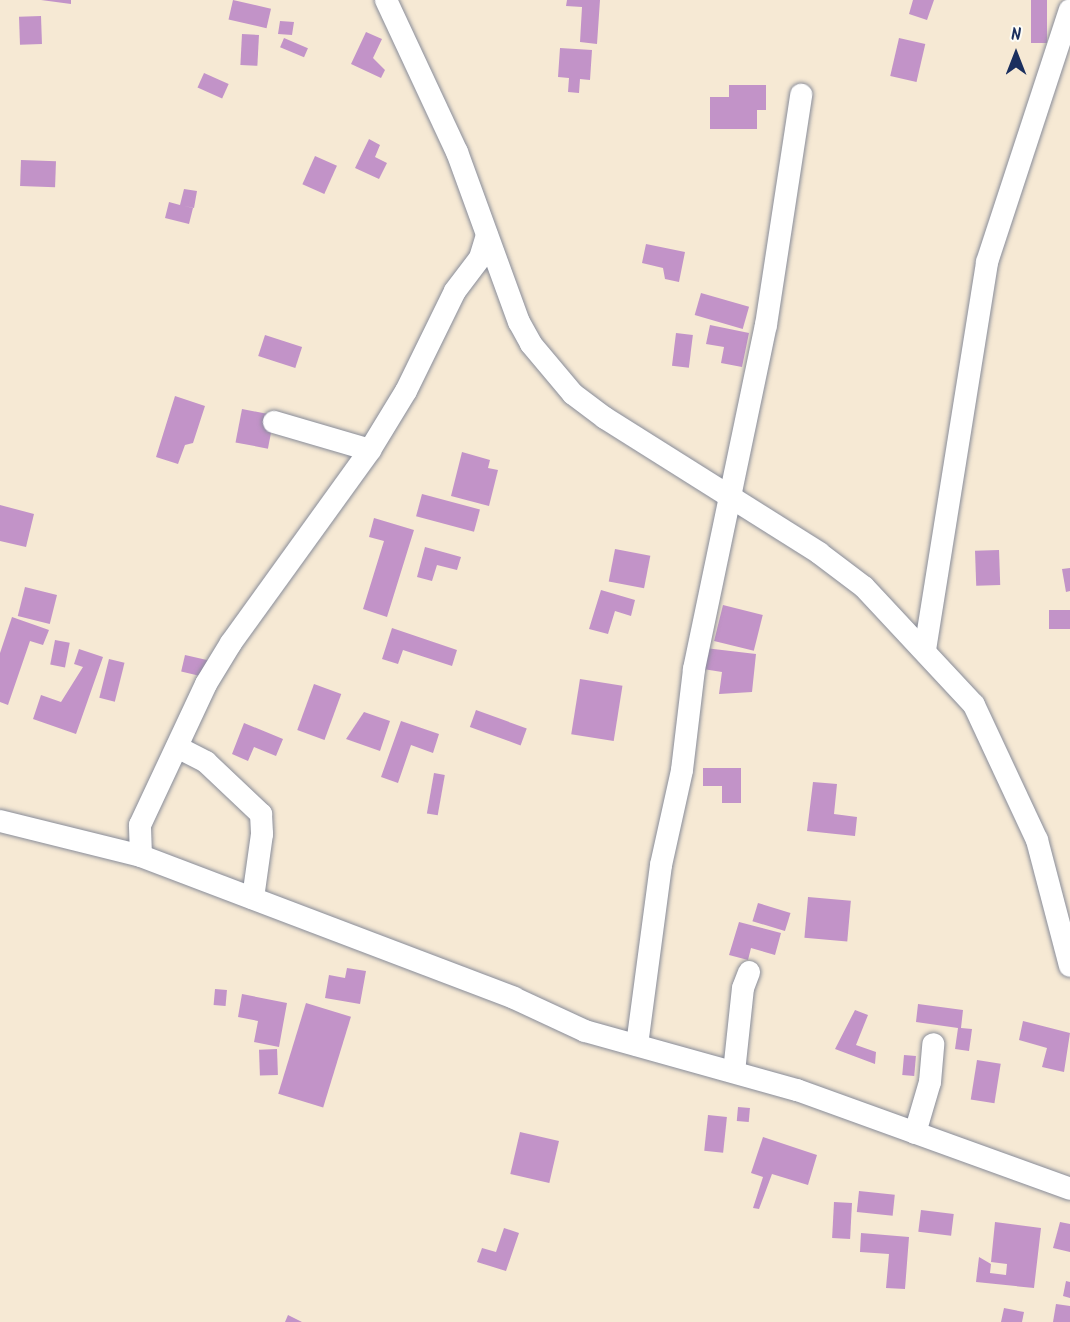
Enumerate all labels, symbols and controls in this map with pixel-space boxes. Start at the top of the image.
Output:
text: N [1011,23,1021,48]
north arrow [986,24,1046,84]

